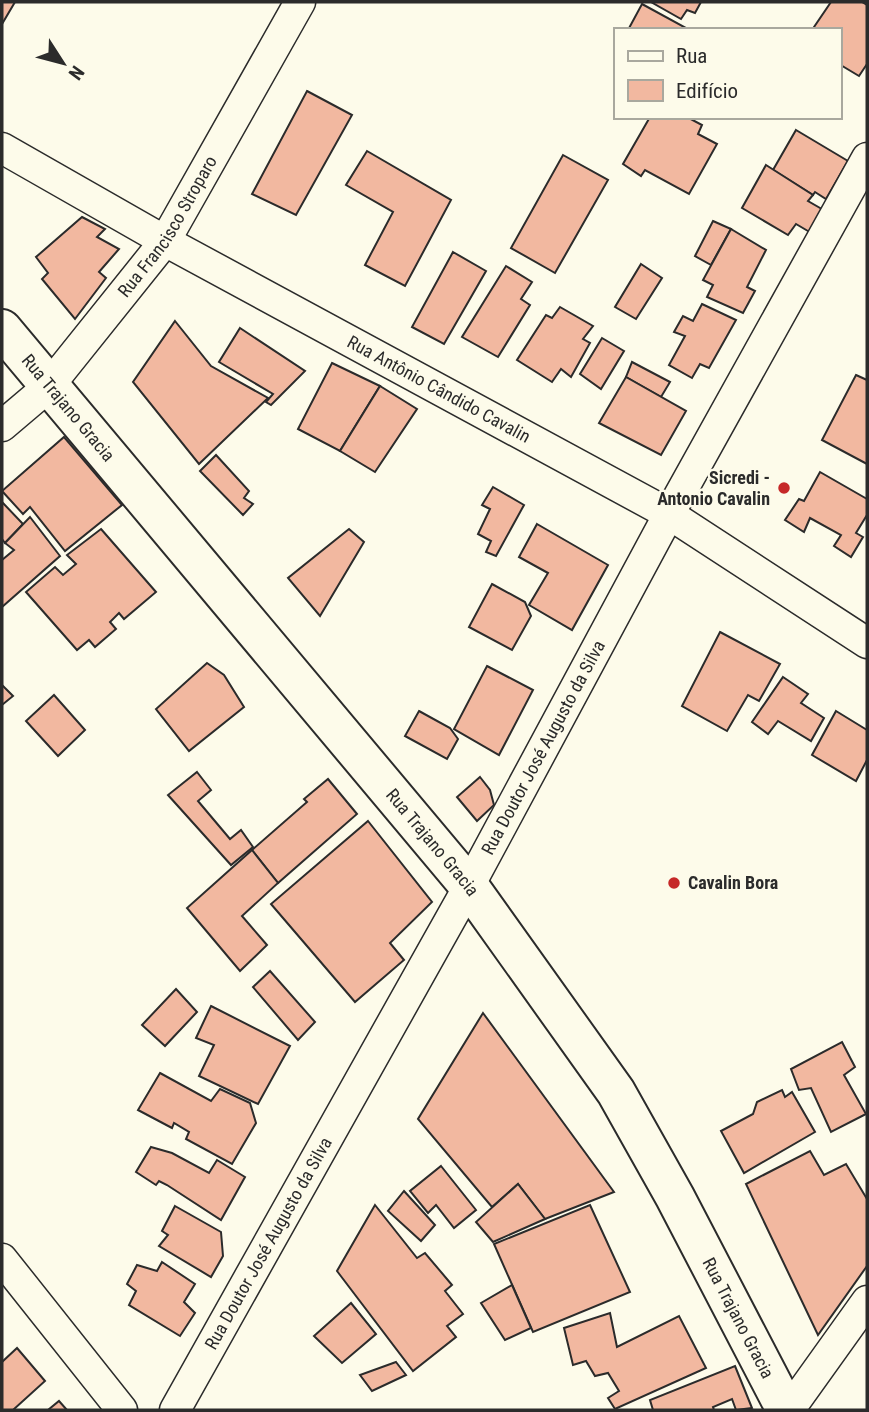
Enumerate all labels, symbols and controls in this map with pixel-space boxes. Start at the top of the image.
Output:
north arrow [28,28,98,98]
legend [614,28,841,119]
text: Rua [676,44,707,68]
text: N [64,61,89,84]
text: Edifício [676,79,738,103]
street label: Rua Francisco Stroparo [113,152,221,301]
street label: Rua Antônio Cândido Cavalin [344,331,534,447]
street label: Rua Trajano Gracia [18,350,119,465]
place label: Sicredi - Antonio Cavalin [657,467,770,509]
marker: Sicredi - Antonio Cavalin [776,480,792,496]
street label: Rua Doutor José Augusto da Silva [477,637,609,858]
street label: Rua Trajano Gracia [382,784,484,900]
place label: Cavalin Bora [688,872,778,893]
marker: Cavalin Bora [666,875,682,891]
street label: Rua Doutor José Augusto da Silva [200,1133,336,1353]
street label: Rua Trajano Gracia [698,1254,779,1382]

